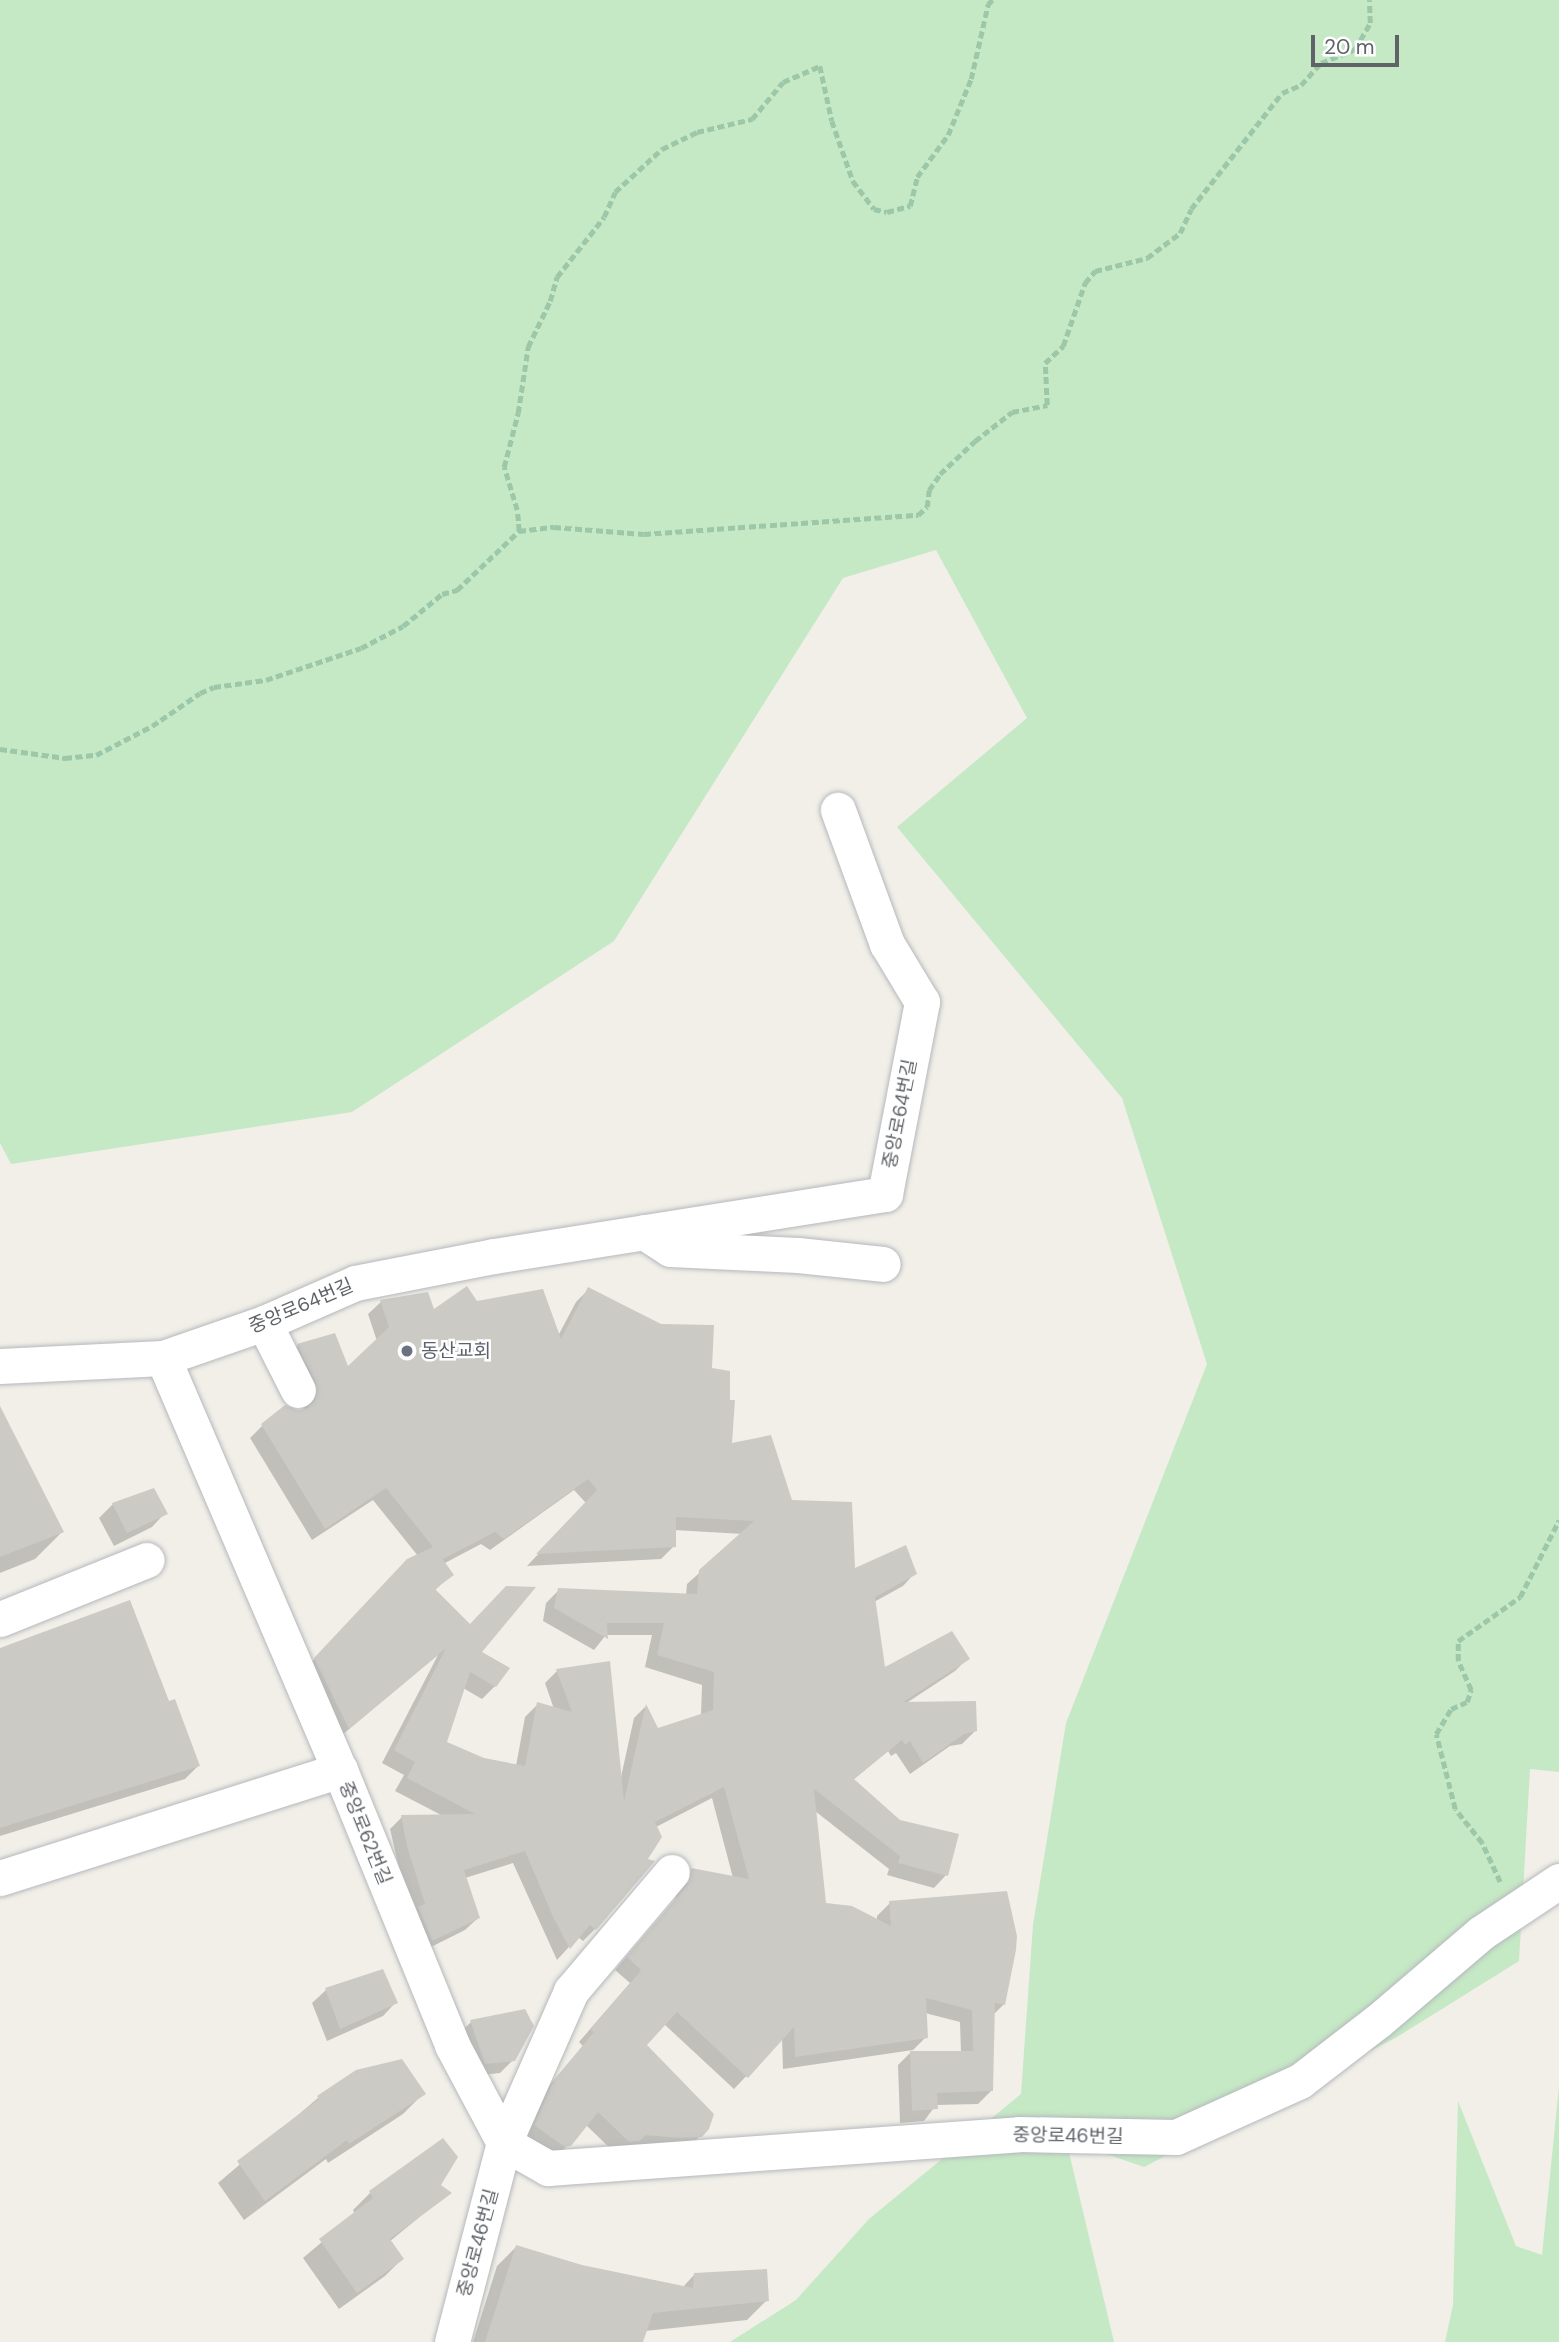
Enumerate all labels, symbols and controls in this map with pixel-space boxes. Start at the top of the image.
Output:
scale bar [1314,21,1402,65]
text: 20 m [1324,33,1375,61]
street label: 중앙로64번길 [878,1057,922,1171]
street label: 중앙로64번길 [246,1274,356,1338]
place label: 동산교회 [421,1340,491,1362]
marker: 동산교회 [399,1343,415,1359]
street label: 중앙로62번길 [334,1778,396,1888]
street label: 중앙로46번길 [1012,2124,1124,2148]
street label: 중앙로46번길 [453,2187,503,2299]

